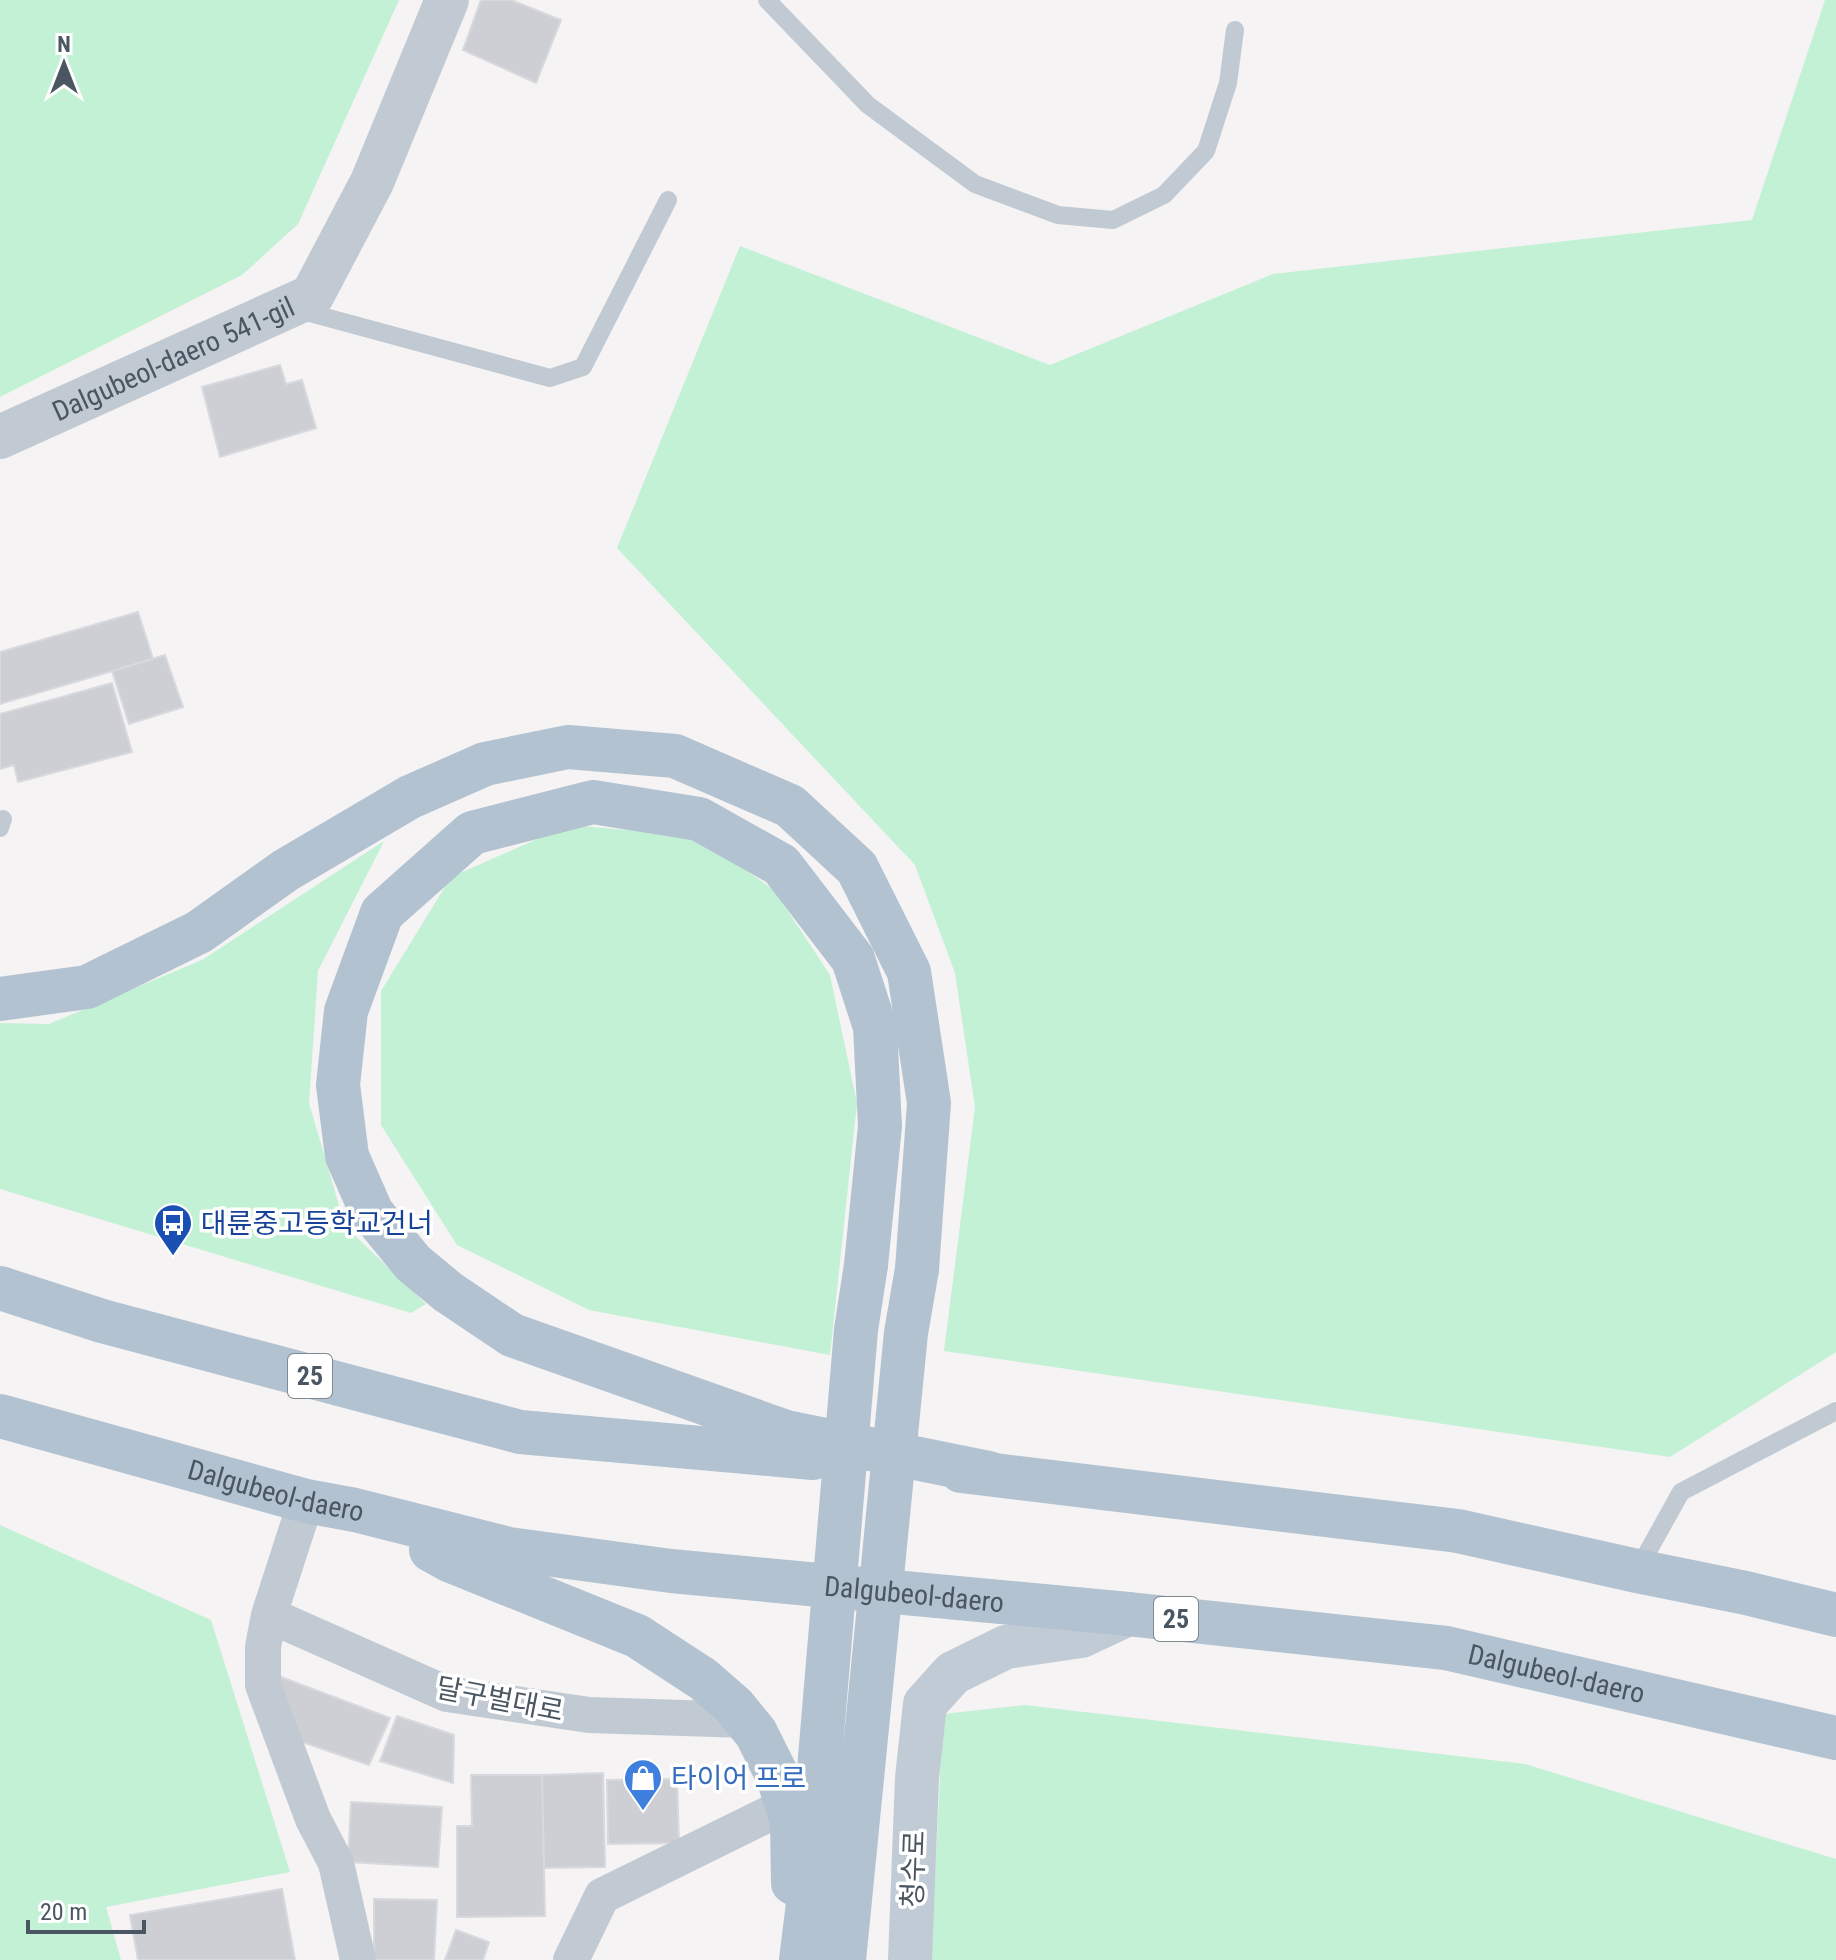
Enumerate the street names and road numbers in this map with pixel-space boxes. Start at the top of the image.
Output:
street label: Dalgubeol-daero 541-gil [47,290,299,428]
road number: 25 [288,1354,332,1398]
street label: Dalgubeol-daero [184,1453,367,1529]
street label: Dalgubeol-daero [823,1570,1005,1619]
road number: 25 [1154,1597,1198,1641]
street label: Dalgubeol-daero [1465,1638,1648,1710]
street label: 달구벌대로 [434,1671,566,1728]
street label: 청수로 [896,1830,931,1908]

